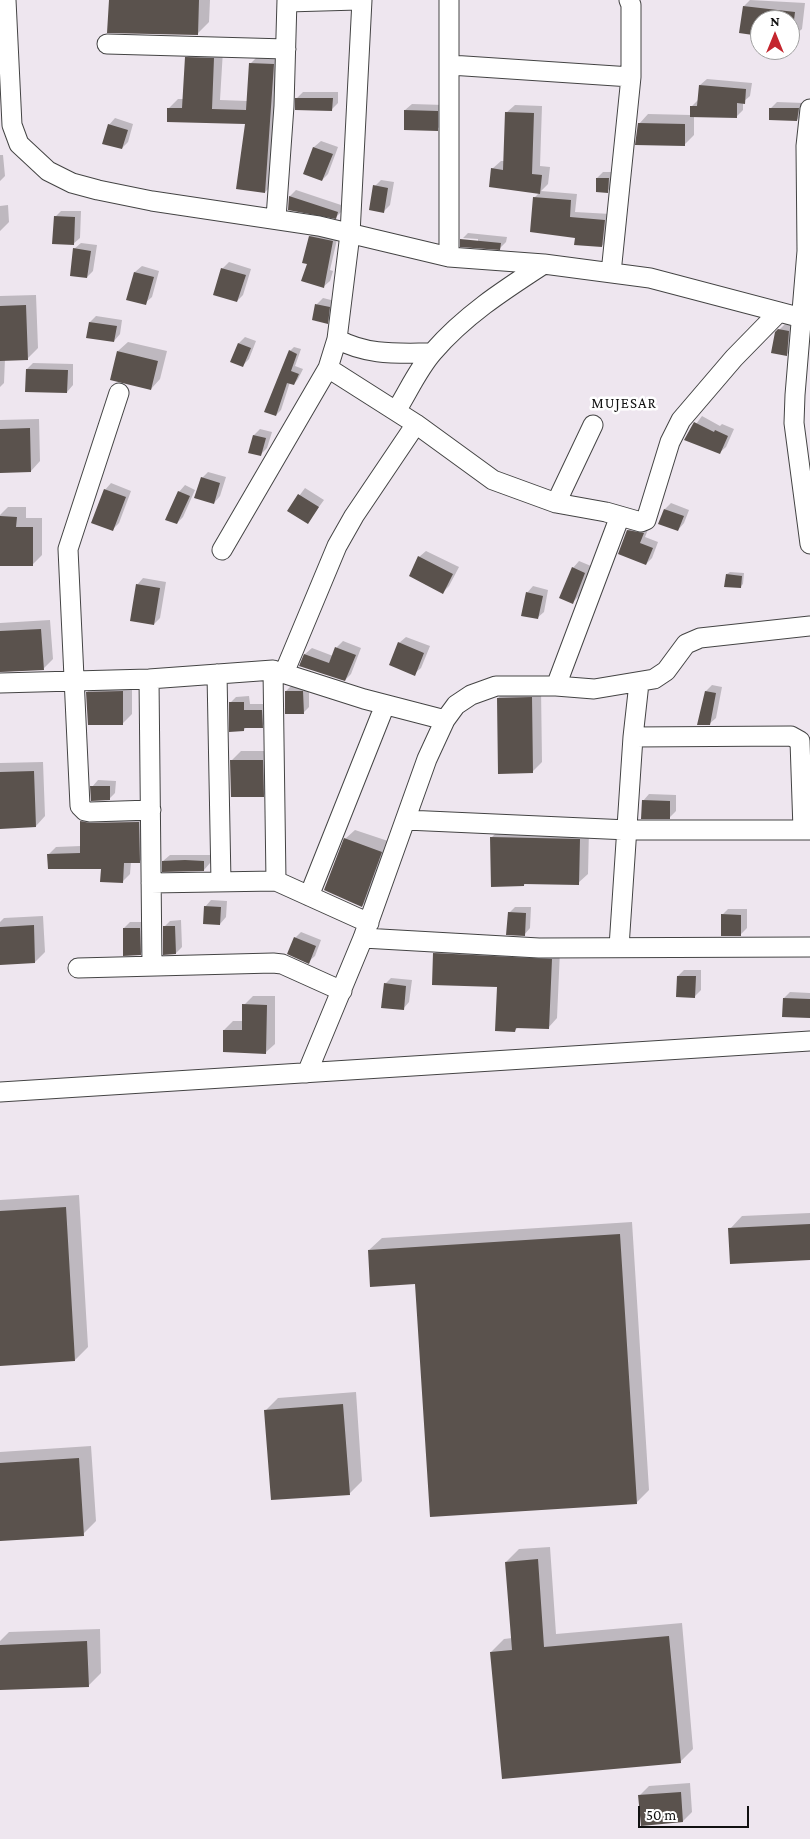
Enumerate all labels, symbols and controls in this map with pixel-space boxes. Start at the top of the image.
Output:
north arrow [750,10,800,60]
text: N [770,13,780,29]
district label: MUJESAR [590,394,658,412]
scale bar [640,1796,751,1828]
text: 50 m [646,1807,676,1823]

